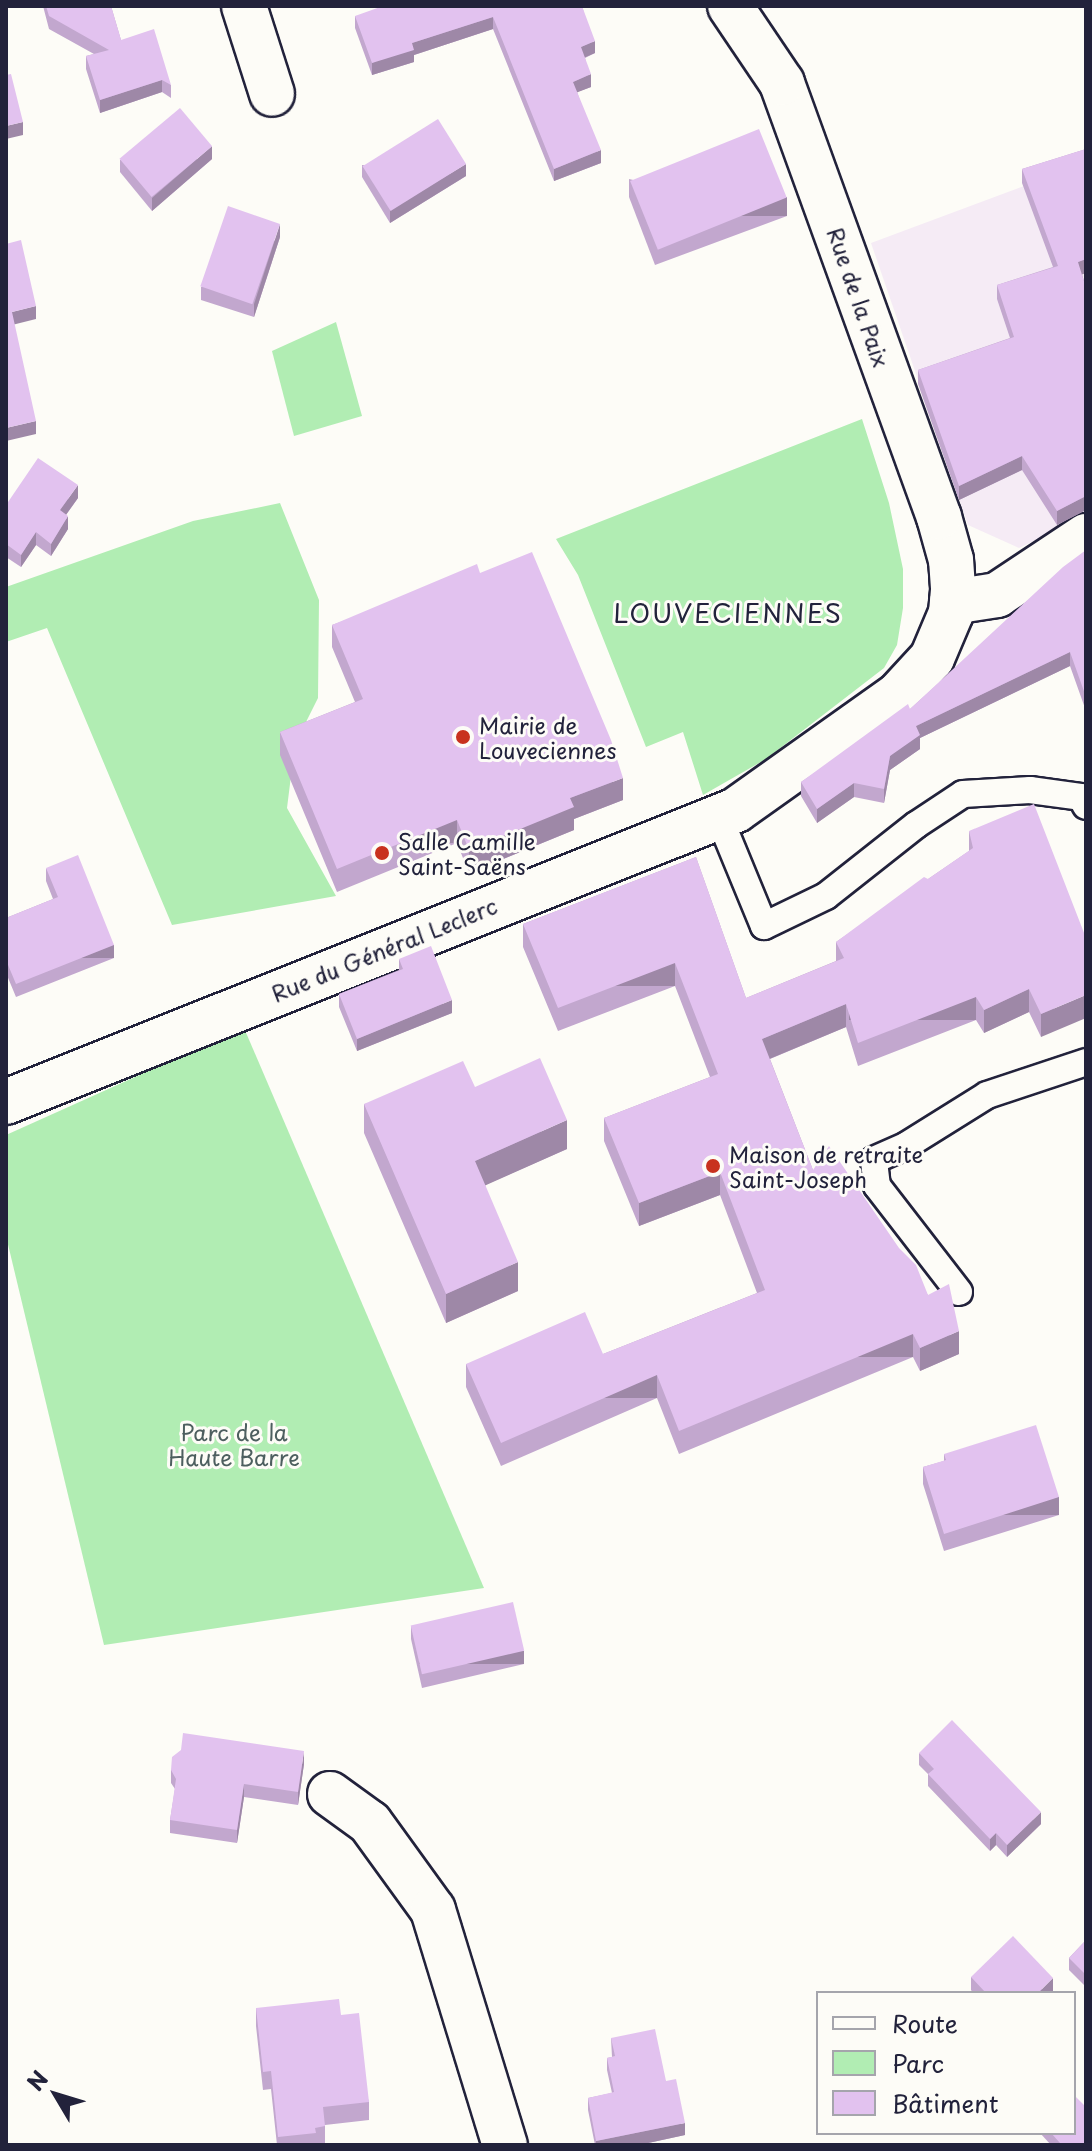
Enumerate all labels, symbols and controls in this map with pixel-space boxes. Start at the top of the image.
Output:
street label: Rue de la Paix [822,222,896,372]
district label: LOUVECIENNES [615,597,841,629]
place label: Mairie de Louveciennes [479,711,617,762]
marker: Mairie de Louveciennes [454,728,472,746]
place label: Salle Camille Saint-Saëns [398,827,537,878]
marker: Salle Camille Saint-Saëns [373,844,391,862]
street label: Rue du Général Leclerc [266,891,502,1007]
place label: Maison de retraite Saint-Joseph [729,1140,924,1192]
marker: Maison de retraite Saint-Joseph [704,1157,722,1175]
park label: Parc de la Haute Barre [168,1418,300,1470]
legend [816,1991,1076,2135]
text: Route [892,2005,958,2041]
text: Parc [892,2045,944,2081]
north arrow [16,2055,96,2135]
text: N [18,2063,55,2097]
text: Bâtiment [892,2085,999,2121]

